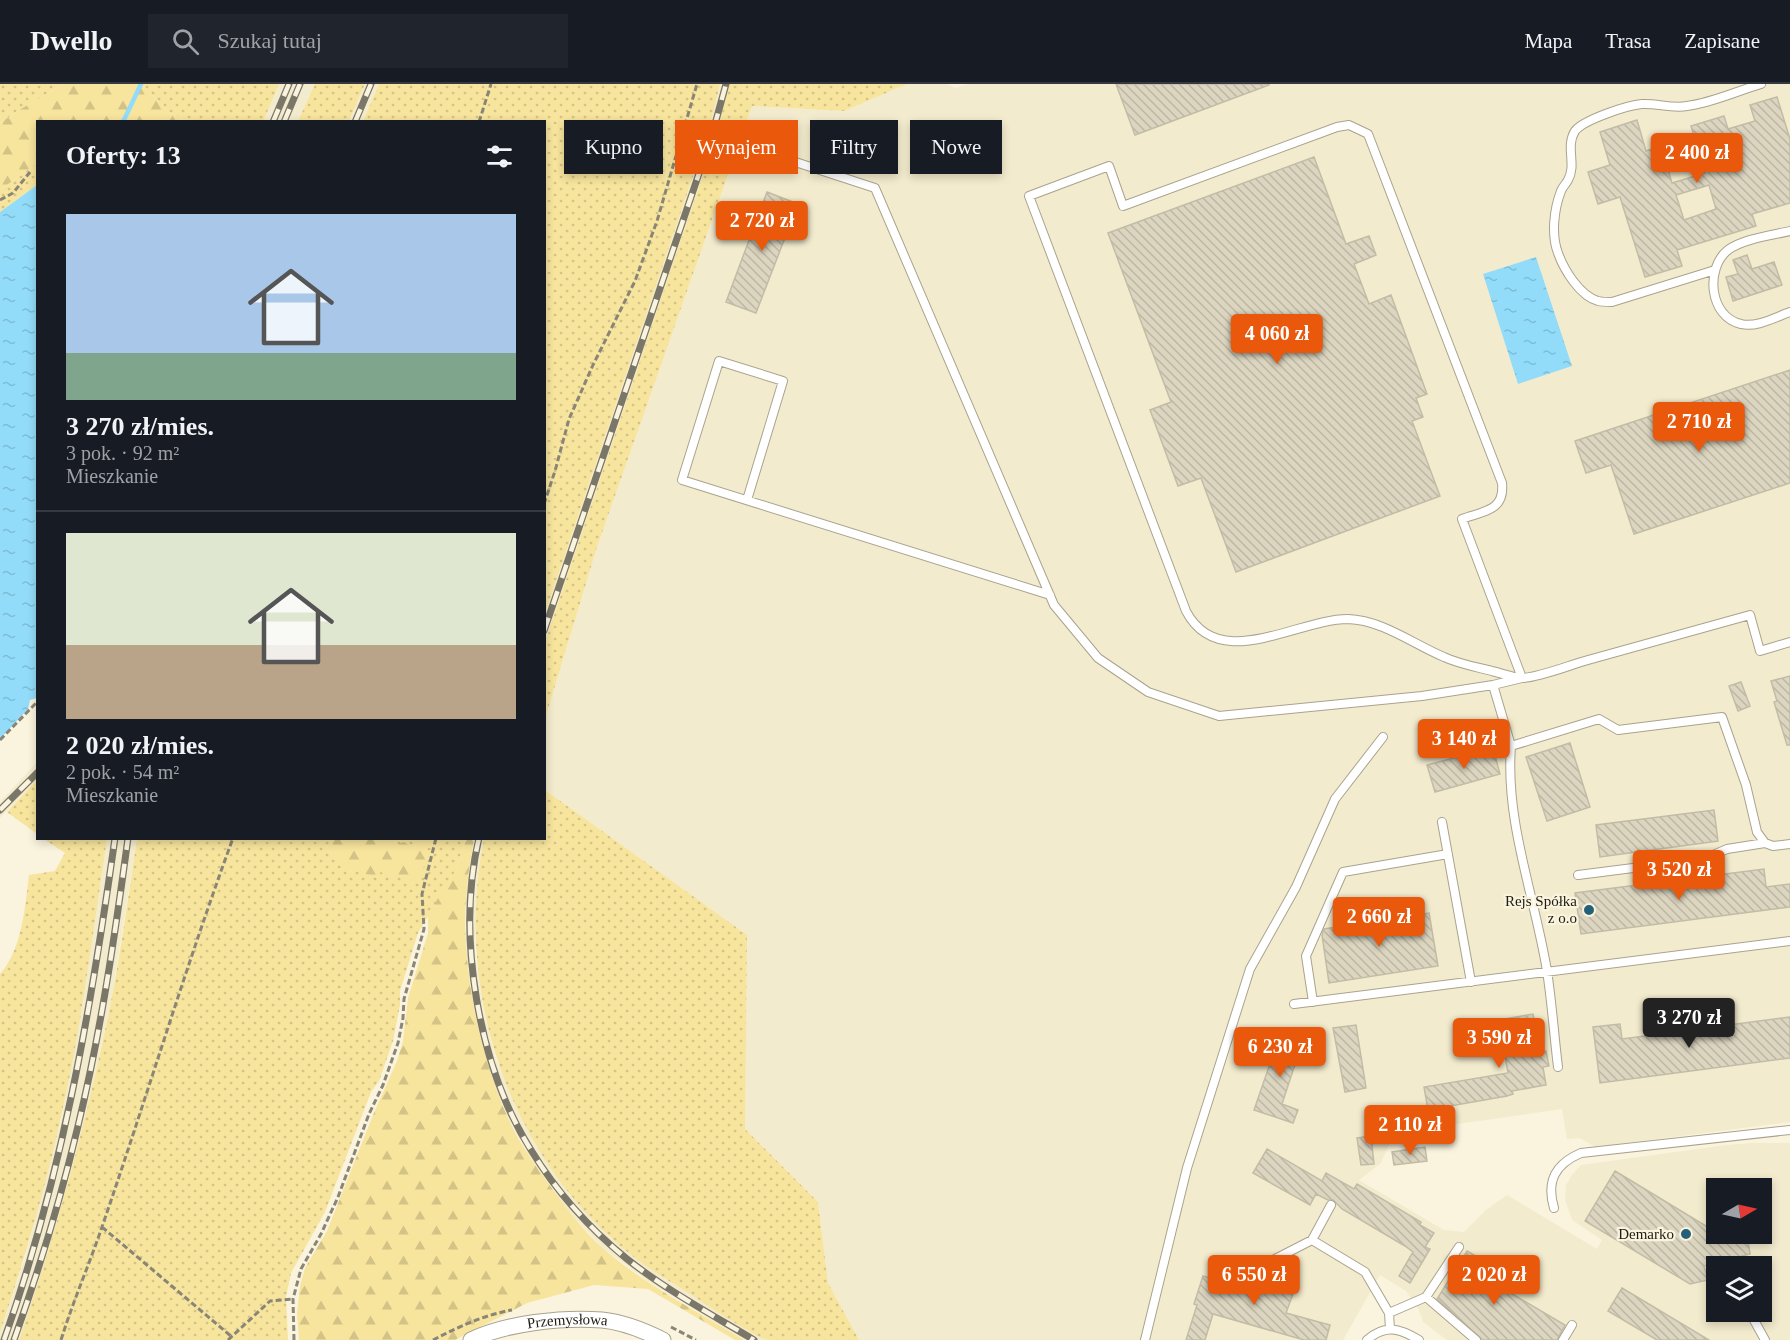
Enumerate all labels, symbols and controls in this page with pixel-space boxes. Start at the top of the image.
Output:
search box [148,14,568,68]
text: Dwello [30,25,112,56]
icon: search [169,25,202,58]
text: Szukaj tutaj [217,28,322,53]
text: Mapa [1524,29,1572,53]
text: Trasa [1605,29,1651,53]
text: Zapisane [1684,29,1760,53]
chip: Kupno [564,120,663,174]
chip: Wynajem [675,120,798,174]
chip: Filtry [810,120,898,174]
chip: Nowe [910,120,1002,174]
pin: 2 400 zł [1635,133,1759,184]
icon: filters [483,140,516,173]
text: Oferty: 13 [66,141,181,170]
text: 2 400 zł [1665,141,1729,163]
pin: 2 720 zł [700,201,824,252]
text: 2 720 zł [730,209,794,231]
icon: home [237,253,345,361]
pin: 4 060 zł [1215,314,1339,365]
text: 4 060 zł [1245,322,1309,344]
pin: 2 710 zł [1637,402,1761,453]
text: 2 710 zł [1667,410,1731,432]
text: 3 270 zł/mies. [66,412,214,441]
text: 3 pok. · 92 m² [66,442,179,464]
text: Mieszkanie [66,465,158,487]
icon: home [237,572,345,680]
pin: 3 140 zł [1402,719,1526,770]
text: 3 140 zł [1432,727,1496,749]
text: 2 020 zł/mies. [66,731,214,760]
text: 2 pok. · 54 m² [66,761,179,783]
text: Mieszkanie [66,784,158,806]
pin: 3 520 zł [1617,850,1741,901]
text: 3 520 zł [1647,858,1711,880]
place label: Rejs Spółka z o.o [1505,893,1577,926]
pin: 2 660 zł [1317,897,1441,948]
marker: Rejs Spółka z o.o [1582,903,1596,917]
text: 2 660 zł [1347,905,1411,927]
pin: 3 270 zł [1627,998,1751,1049]
text: 3 270 zł [1657,1006,1721,1028]
pin: 3 590 zł [1437,1018,1561,1069]
text: 3 590 zł [1467,1026,1531,1048]
pin: 6 230 zł [1218,1027,1342,1078]
text: 6 230 zł [1248,1035,1312,1057]
pin: 2 110 zł [1348,1105,1472,1156]
text: 2 110 zł [1378,1113,1442,1135]
north arrow [1706,1178,1772,1244]
map controls [1706,1178,1772,1322]
place label: Demarko [1618,1226,1674,1242]
marker: Demarko [1679,1227,1693,1241]
pin: 6 550 zł [1192,1255,1316,1306]
pin: 2 020 zł [1432,1255,1556,1306]
button: layers [1706,1256,1772,1322]
text: 6 550 zł [1222,1263,1286,1285]
text: 2 020 zł [1462,1263,1526,1285]
street label: Przemysłowa [526,1311,609,1332]

